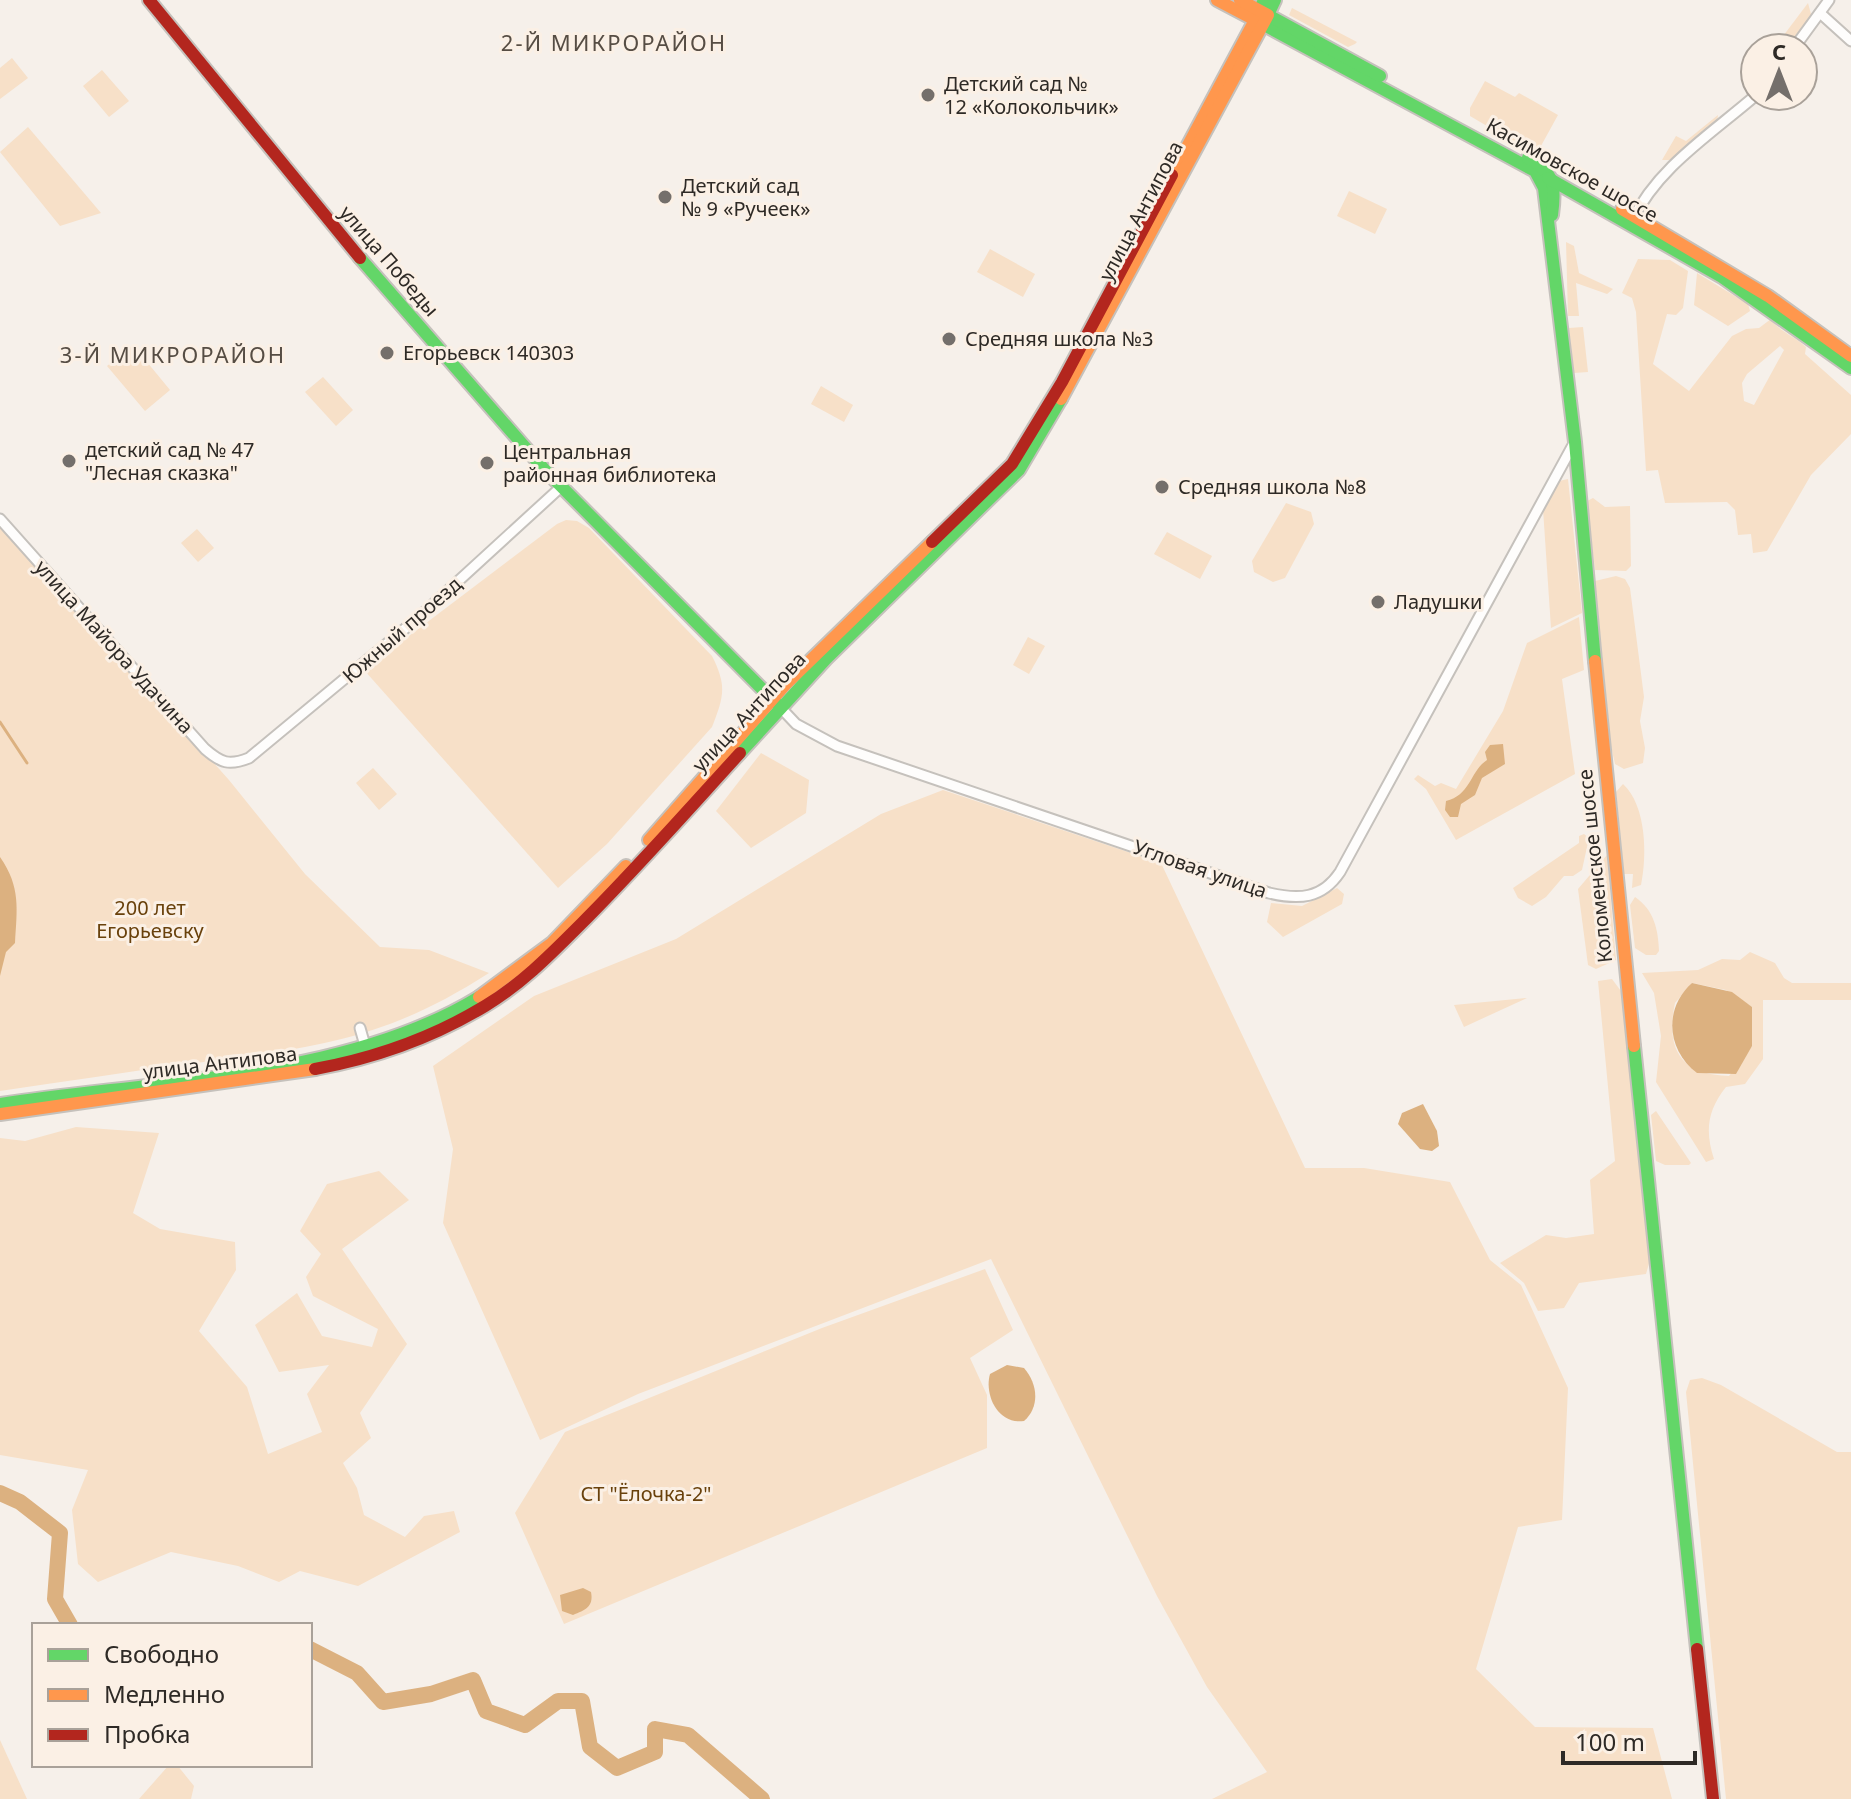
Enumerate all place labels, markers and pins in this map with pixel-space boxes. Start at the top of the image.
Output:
place label: Детский сад № 12 «Колокольчик» [944,70,1119,120]
marker: Детский сад № 12 «Колокольчик» [919,86,937,104]
place label: Детский сад № 9 «Ручеек» [681,172,810,222]
marker: Детский сад № 9 «Ручеек» [656,188,674,206]
place label: Средняя школа №3 [965,325,1153,352]
marker: Средняя школа №3 [940,330,958,348]
place label: Егорьевск 140303 [403,339,574,366]
marker: Егорьевск 140303 [378,344,396,362]
place label: детский сад № 47 "Лесная сказка" [85,436,254,486]
place label: Центральная районная библиотека [503,438,717,488]
marker: детский сад № 47 "Лесная сказка" [60,452,78,470]
marker: Центральная районная библиотека [478,454,496,472]
place label: Средняя школа №8 [1178,473,1366,500]
marker: Средняя школа №8 [1153,478,1171,496]
place label: Ладушки [1394,588,1482,615]
marker: Ладушки [1369,593,1387,611]

